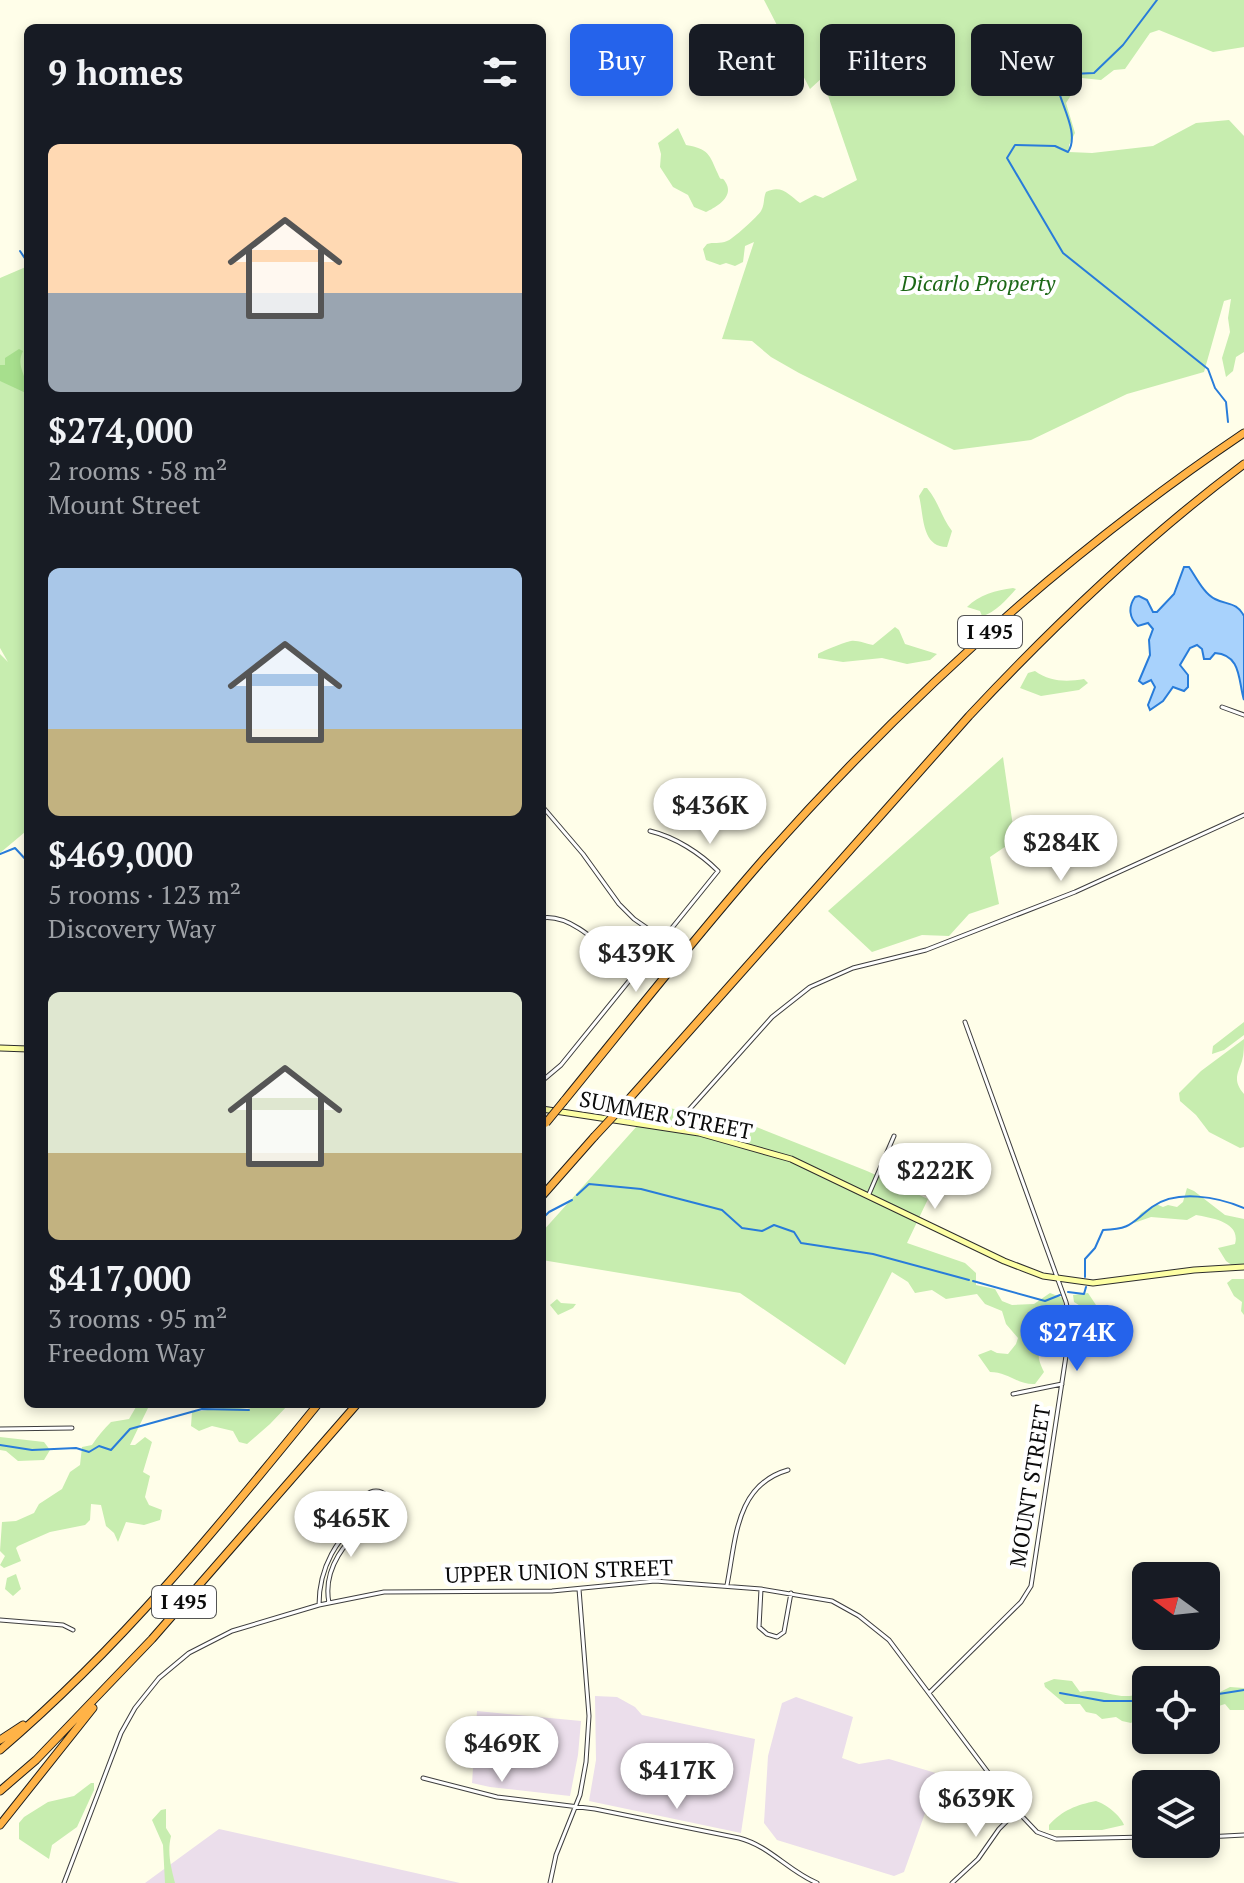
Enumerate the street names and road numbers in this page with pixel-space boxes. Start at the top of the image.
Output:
road number: I 495 [958,616,1022,648]
street label: SUMMER STREET [577,1084,755,1146]
street label: MOUNT STREET [1002,1402,1057,1569]
street label: UPPER UNION STREET [444,1552,674,1589]
road number: I 495 [152,1586,216,1618]

